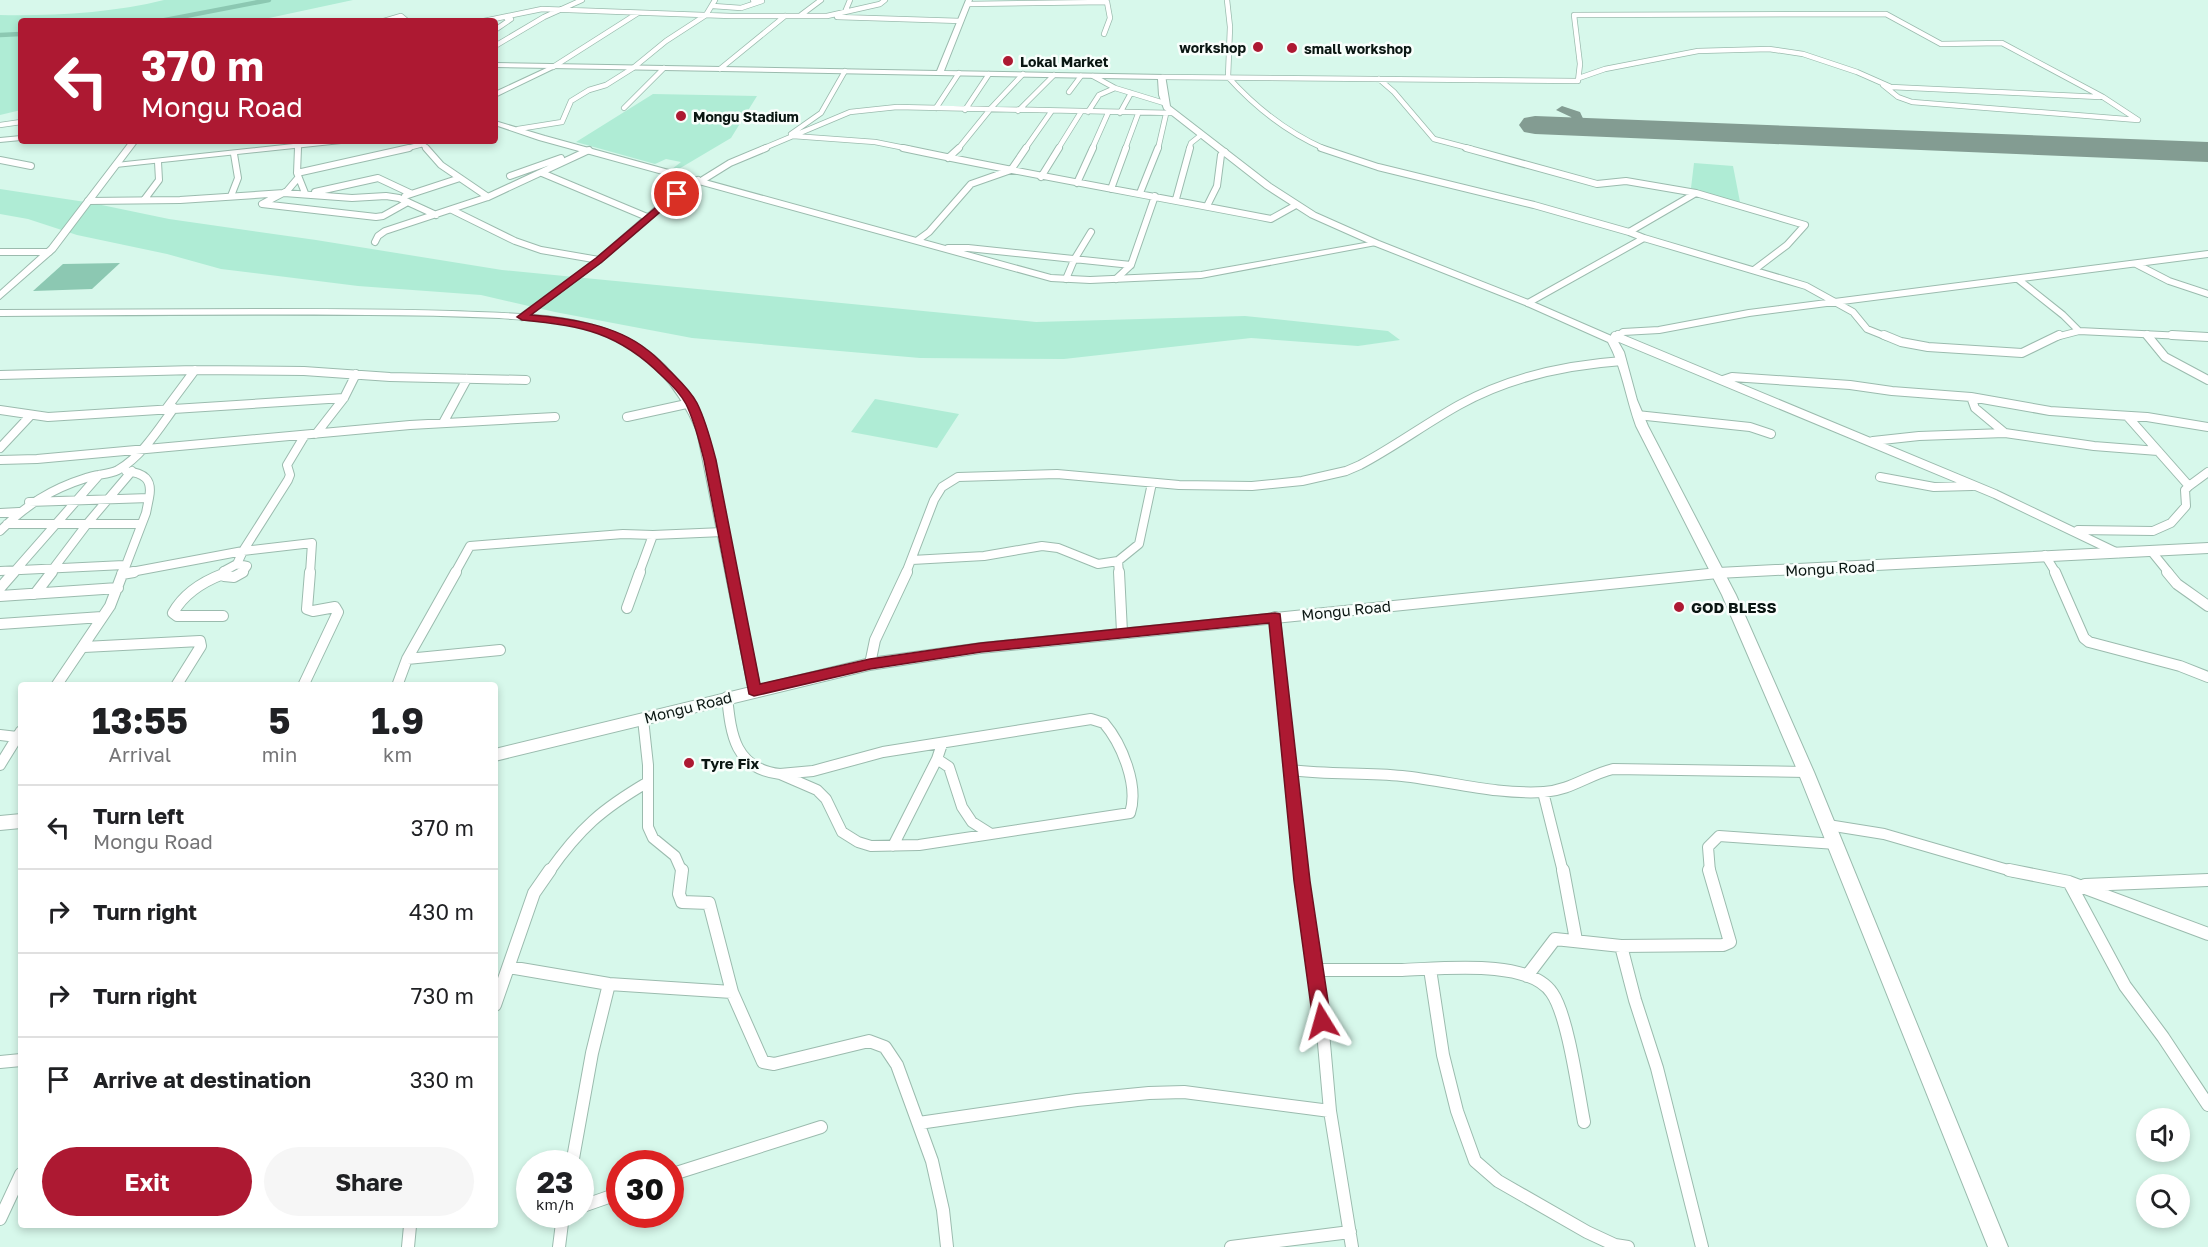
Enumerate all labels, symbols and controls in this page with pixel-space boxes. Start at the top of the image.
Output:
place label: workshop [1179,39,1246,56]
text: 370 m [141,40,264,90]
marker: workshop [1251,40,1265,54]
place label: small workshop [1304,40,1412,57]
marker: small workshop [1285,41,1299,55]
icon: left [42,42,120,120]
place label: Lokal Market [1020,53,1109,70]
marker: Lokal Market [1001,54,1015,68]
text: Mongu Road [141,91,303,123]
place label: Mongu Stadium [693,108,799,125]
marker: Mongu Stadium [674,109,688,123]
pin [651,168,702,219]
icon: arrive [660,177,693,210]
street label: Mongu Road [1785,557,1875,579]
street label: Mongu Road [1300,596,1392,624]
place label: GOD BLESS [1691,598,1777,616]
marker: GOD BLESS [1672,600,1686,614]
street label: Mongu Road [642,687,734,727]
text: 13:55 [92,699,188,742]
text: 5 [269,699,291,742]
text: 1.9 [371,699,424,742]
text: Arrival [109,742,171,766]
text: min [262,742,297,766]
text: km [383,742,412,766]
place label: Tyre Fix [701,754,759,772]
marker: Tyre Fix [682,756,696,770]
text: Turn left [93,802,184,829]
icon: left [42,811,75,844]
text: 370 m [411,814,474,841]
text: Mongu Road [93,829,213,853]
icon: right [42,895,75,928]
text: Turn right [93,898,197,925]
text: 430 m [409,898,474,925]
icon: right [42,979,75,1012]
text: Turn right [93,982,197,1009]
text: 730 m [411,982,474,1009]
position arrow [1290,989,1354,1053]
icon: arrive [42,1063,75,1096]
text: Arrive at destination [93,1066,311,1093]
text: 330 m [410,1066,474,1093]
map controls [2136,1108,2190,1228]
button: sound [2136,1108,2190,1162]
button: Exit [42,1147,252,1216]
button: Share [264,1147,474,1216]
speed limit sign: 30 [606,1150,684,1228]
text: 23 [537,1164,573,1200]
button: search [2136,1174,2190,1228]
text: km/h [536,1195,574,1213]

